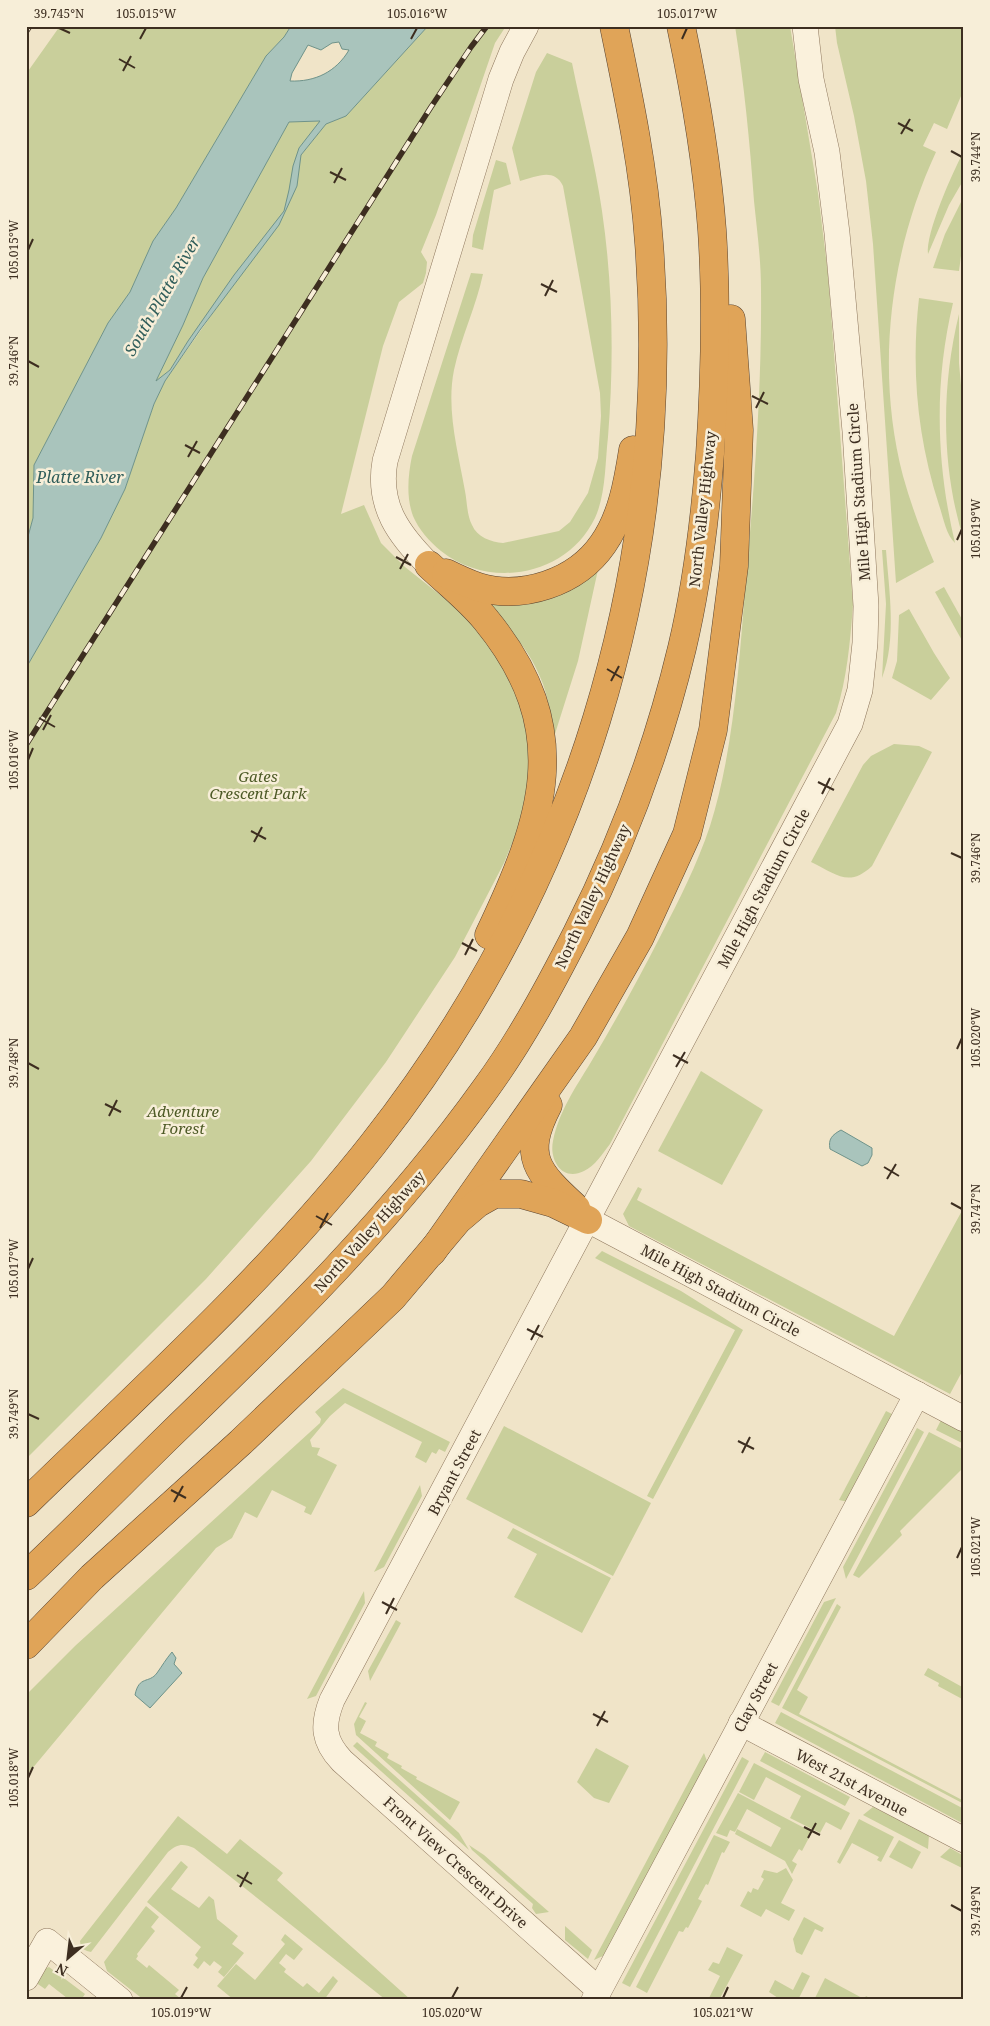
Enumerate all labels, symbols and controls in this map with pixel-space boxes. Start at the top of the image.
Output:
text: 39.745°N [34,5,84,22]
text: 105.015°W [116,5,177,22]
text: 105.016°W [387,5,448,22]
text: 105.017°W [657,5,718,22]
text: 39.744°N [967,132,984,182]
text: 105.015°W [5,219,22,280]
water label: South Platte River [119,232,205,360]
text: 39.746°N [5,336,22,386]
street label: Mile High Stadium Circle [842,402,874,582]
street label: North Valley Highway [684,429,720,588]
water label: Platte River [35,466,124,488]
text: 105.019°W [967,498,984,559]
text: 105.016°W [5,729,22,790]
park label: Gates Crescent Park [209,766,307,803]
street label: Mile High Stadium Circle [712,805,814,971]
street label: North Valley Highway [550,820,634,971]
text: 39.746°N [967,833,984,883]
text: 105.020°W [967,1007,984,1068]
text: 39.748°N [5,1038,22,1088]
park label: Adventure Forest [146,1101,220,1138]
street label: North Valley Highway [309,1166,429,1296]
text: 39.747°N [967,1184,984,1234]
text: 105.017°W [5,1238,22,1299]
street label: Mile High Stadium Circle [638,1239,804,1341]
text: 39.749°N [5,1389,22,1439]
street label: Bryant Street [423,1426,485,1518]
text: 105.021°W [967,1516,984,1577]
street label: Clay Street [728,1659,782,1735]
street label: West 21st Avenue [792,1744,912,1820]
text: 105.018°W [5,1747,22,1808]
street label: Front View Crescent Drive [379,1792,533,1932]
text: 39.749°N [967,1886,984,1936]
north arrow [42,1934,92,1984]
text: N [52,1959,71,1981]
text: 105.019°W [151,2004,212,2021]
text: 105.020°W [422,2004,483,2021]
text: 105.021°W [693,2004,754,2021]

